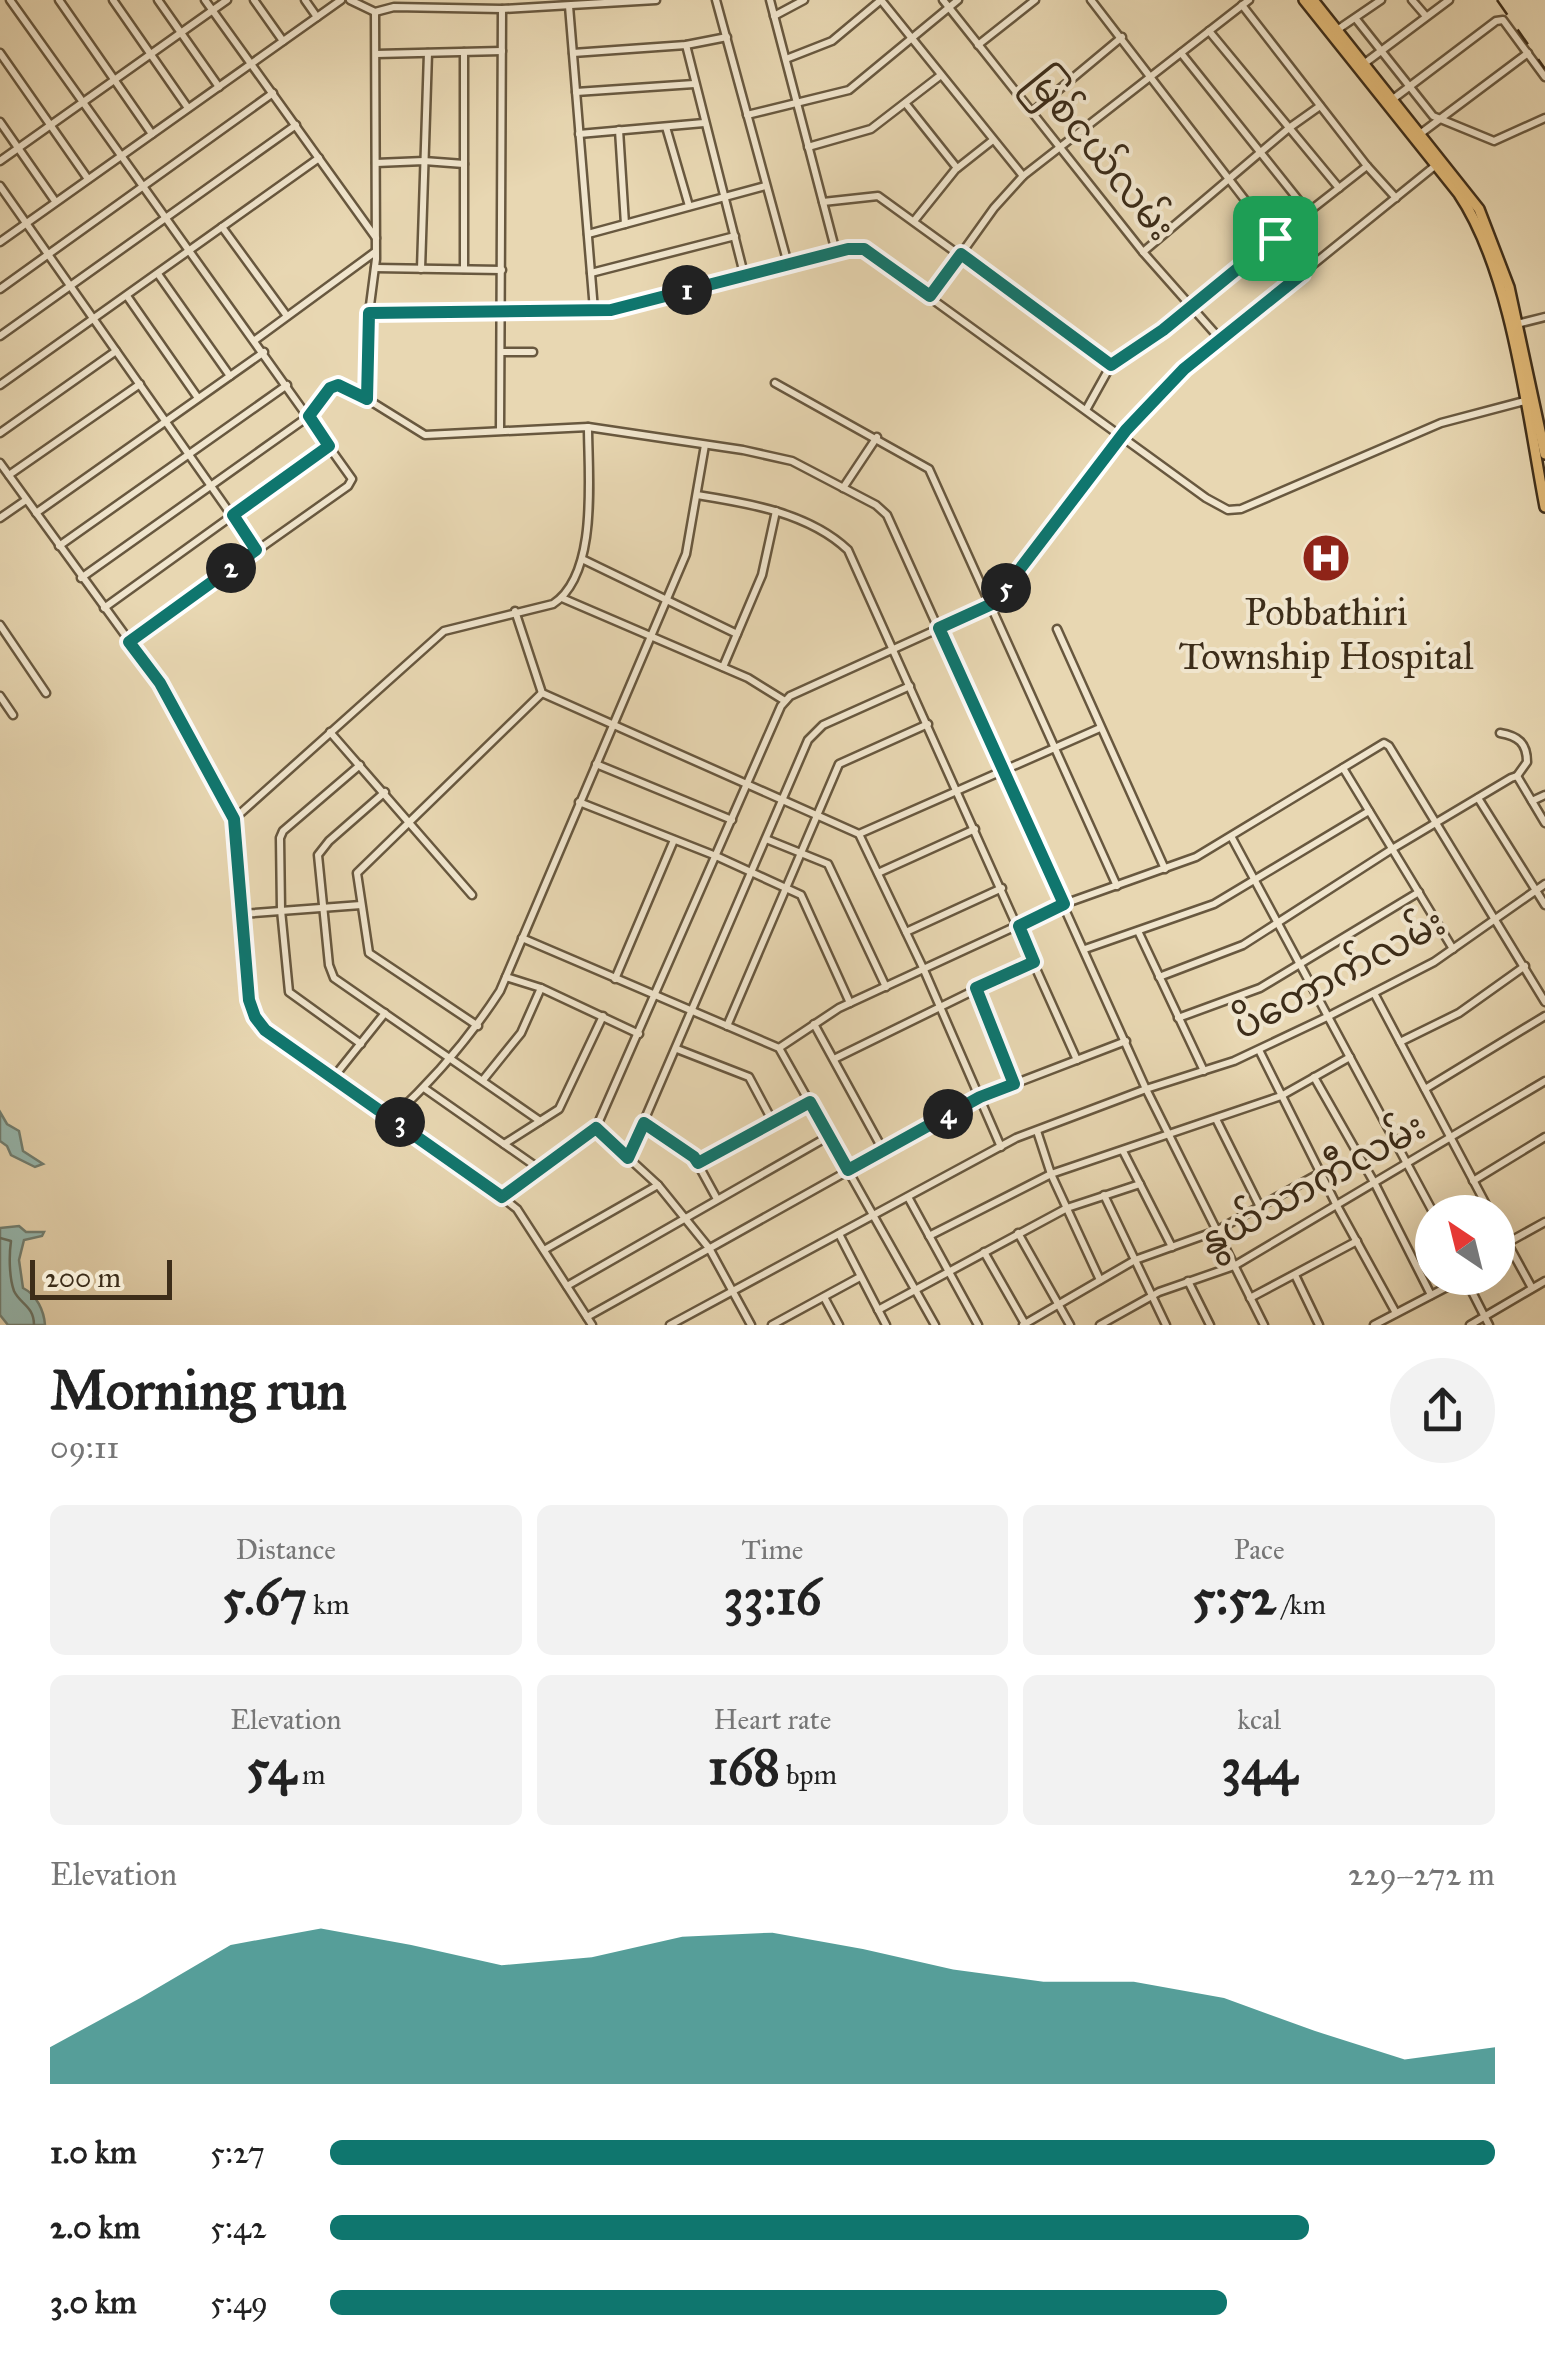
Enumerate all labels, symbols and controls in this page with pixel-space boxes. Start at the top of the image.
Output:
street label: မြစ်ငယ်လမ်း [1011,56,1187,255]
pin [1233,196,1318,281]
icon: arrive [1248,211,1303,266]
pin: 1 [662,265,712,315]
text: 1 [681,272,693,307]
hospital icon: Pobbathiri Township Hospital [1300,532,1352,584]
pin: 2 [206,543,256,593]
text: 2 [224,550,238,585]
pin: 5 [981,563,1031,613]
text: 5 [999,570,1013,605]
place label: Pobbathiri Township Hospital [1179,589,1474,679]
street label: ပိတောက်လမ်း [1224,896,1453,1049]
pin: 4 [923,1089,973,1139]
text: 4 [940,1096,956,1131]
pin: 3 [375,1097,425,1147]
street label: နွယ်သာကီလမ်း [1190,1100,1436,1270]
text: 3 [394,1104,406,1139]
north arrow [1415,1195,1515,1295]
map controls [1415,1195,1515,1295]
scale bar [30,1255,172,1300]
text: 200 m [45,1260,121,1295]
text: Morning run [50,1357,347,1424]
button: share [1390,1358,1495,1463]
text: 09:11 [50,1428,119,1467]
text: Distance [236,1532,336,1567]
text: Time [741,1532,803,1567]
text: Pace [1234,1532,1285,1567]
text: 5.67 [222,1567,307,1628]
text: 33:16 [724,1567,821,1628]
text: 5:52 [1192,1567,1276,1628]
text: km [307,1587,349,1622]
text: /km [1276,1587,1326,1622]
text: Elevation [230,1702,341,1737]
text: Heart rate [714,1702,831,1737]
text: kcal [1237,1702,1281,1737]
text: 54 [246,1737,296,1798]
text: 168 [708,1737,780,1798]
text: 344 [1221,1737,1297,1798]
text: m [296,1757,326,1792]
text: bpm [780,1757,837,1792]
text: Elevation [50,1855,177,1894]
text: 229–272 m [1348,1855,1495,1894]
text: 1.0 km [50,2133,137,2172]
text: 5:27 [210,2133,265,2172]
text: 2.0 km [50,2208,140,2247]
text: 5:42 [210,2208,267,2247]
text: 3.0 km [50,2283,137,2322]
text: 5:49 [210,2283,268,2322]

